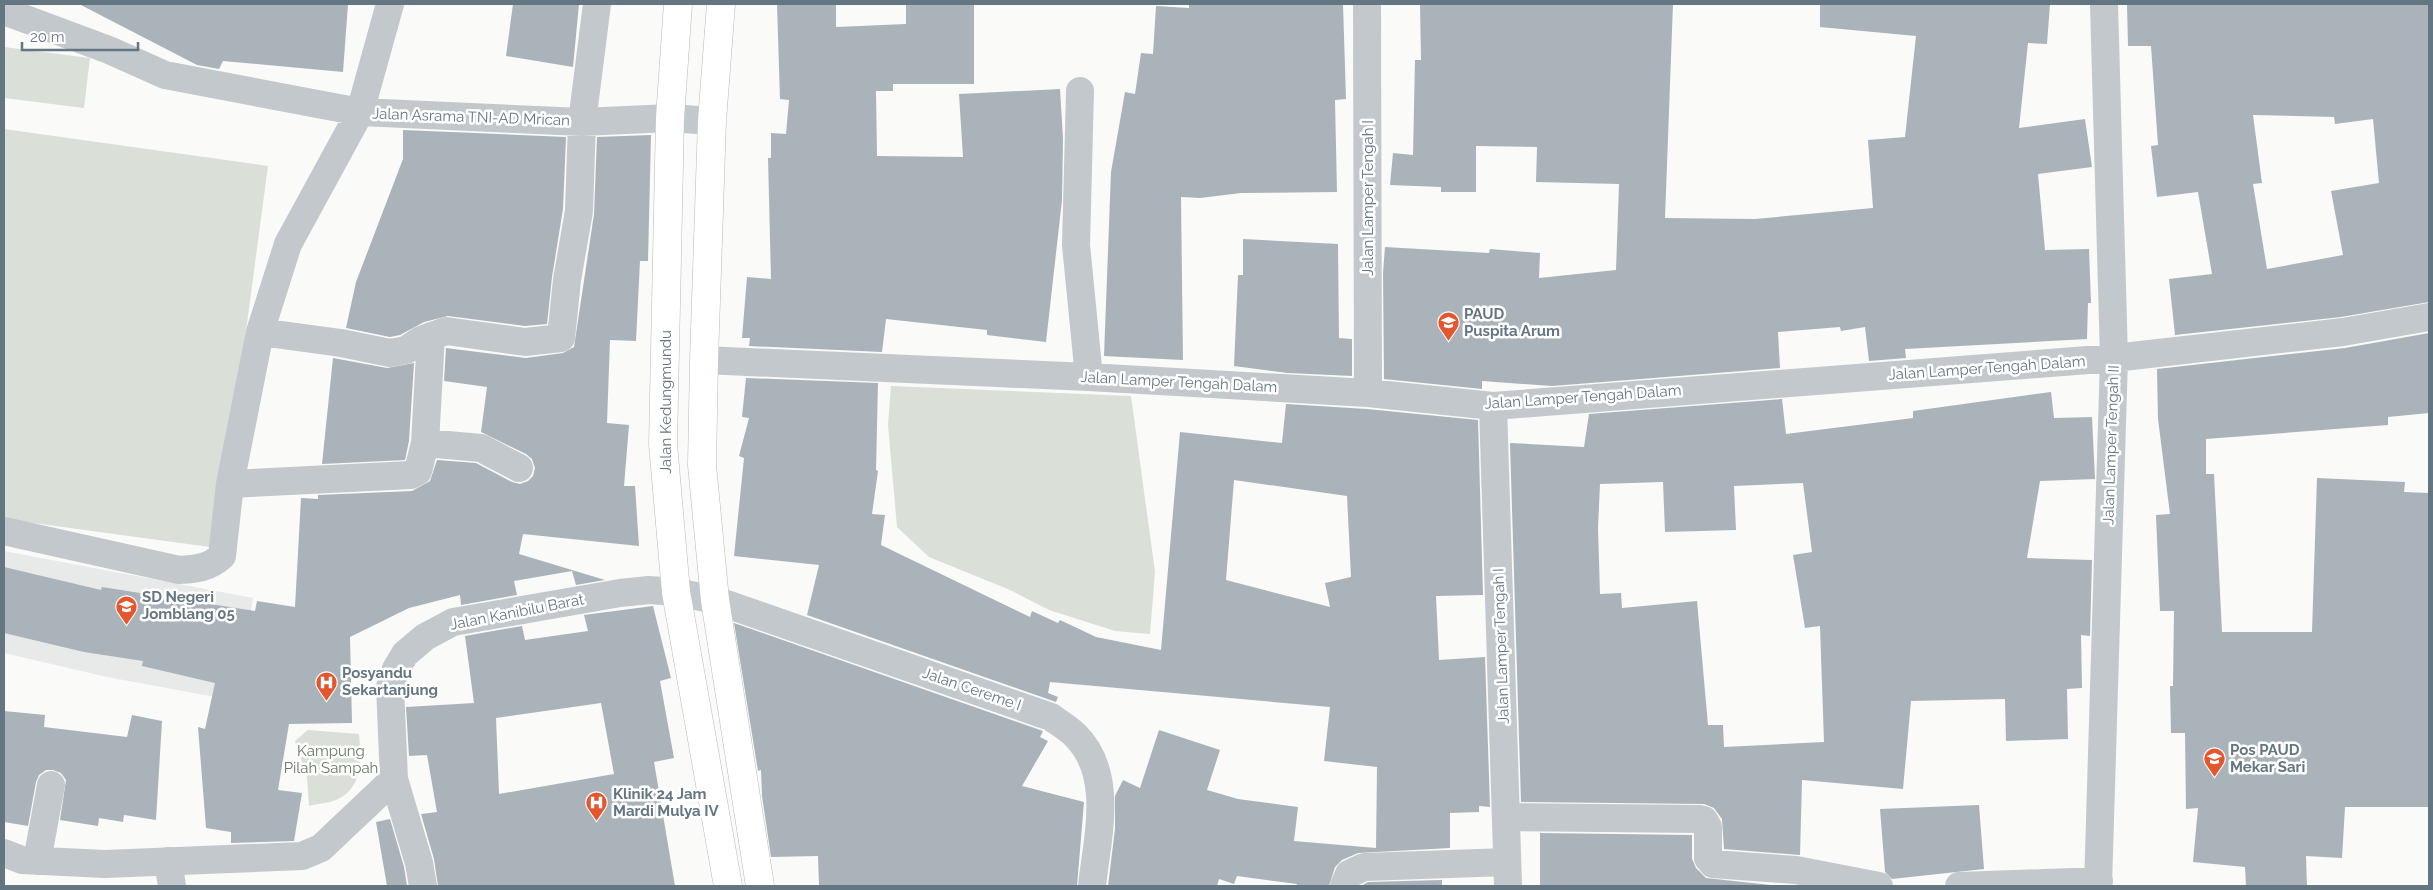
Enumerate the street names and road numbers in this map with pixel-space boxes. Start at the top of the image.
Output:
street label: Jalan Asrama TNI-AD Mrican [372,105,570,129]
street label: Jalan Lamper Tengah I [1359,120,1377,276]
street label: Jalan Kedungmundu [657,330,675,474]
street label: Jalan Lamper Tengah Dalam [1888,352,2086,384]
street label: Jalan Lamper Tengah II [2099,365,2123,525]
street label: Jalan Lamper Tengah Dalam [1080,368,1278,396]
street label: Jalan Lamper Tengah Dalam [1484,381,1682,413]
street label: Jalan Lamper Tengah I [1489,568,1513,724]
street label: Jalan Kanibilu Barat [449,590,585,634]
street label: Jalan Cereme I [920,664,1024,714]

